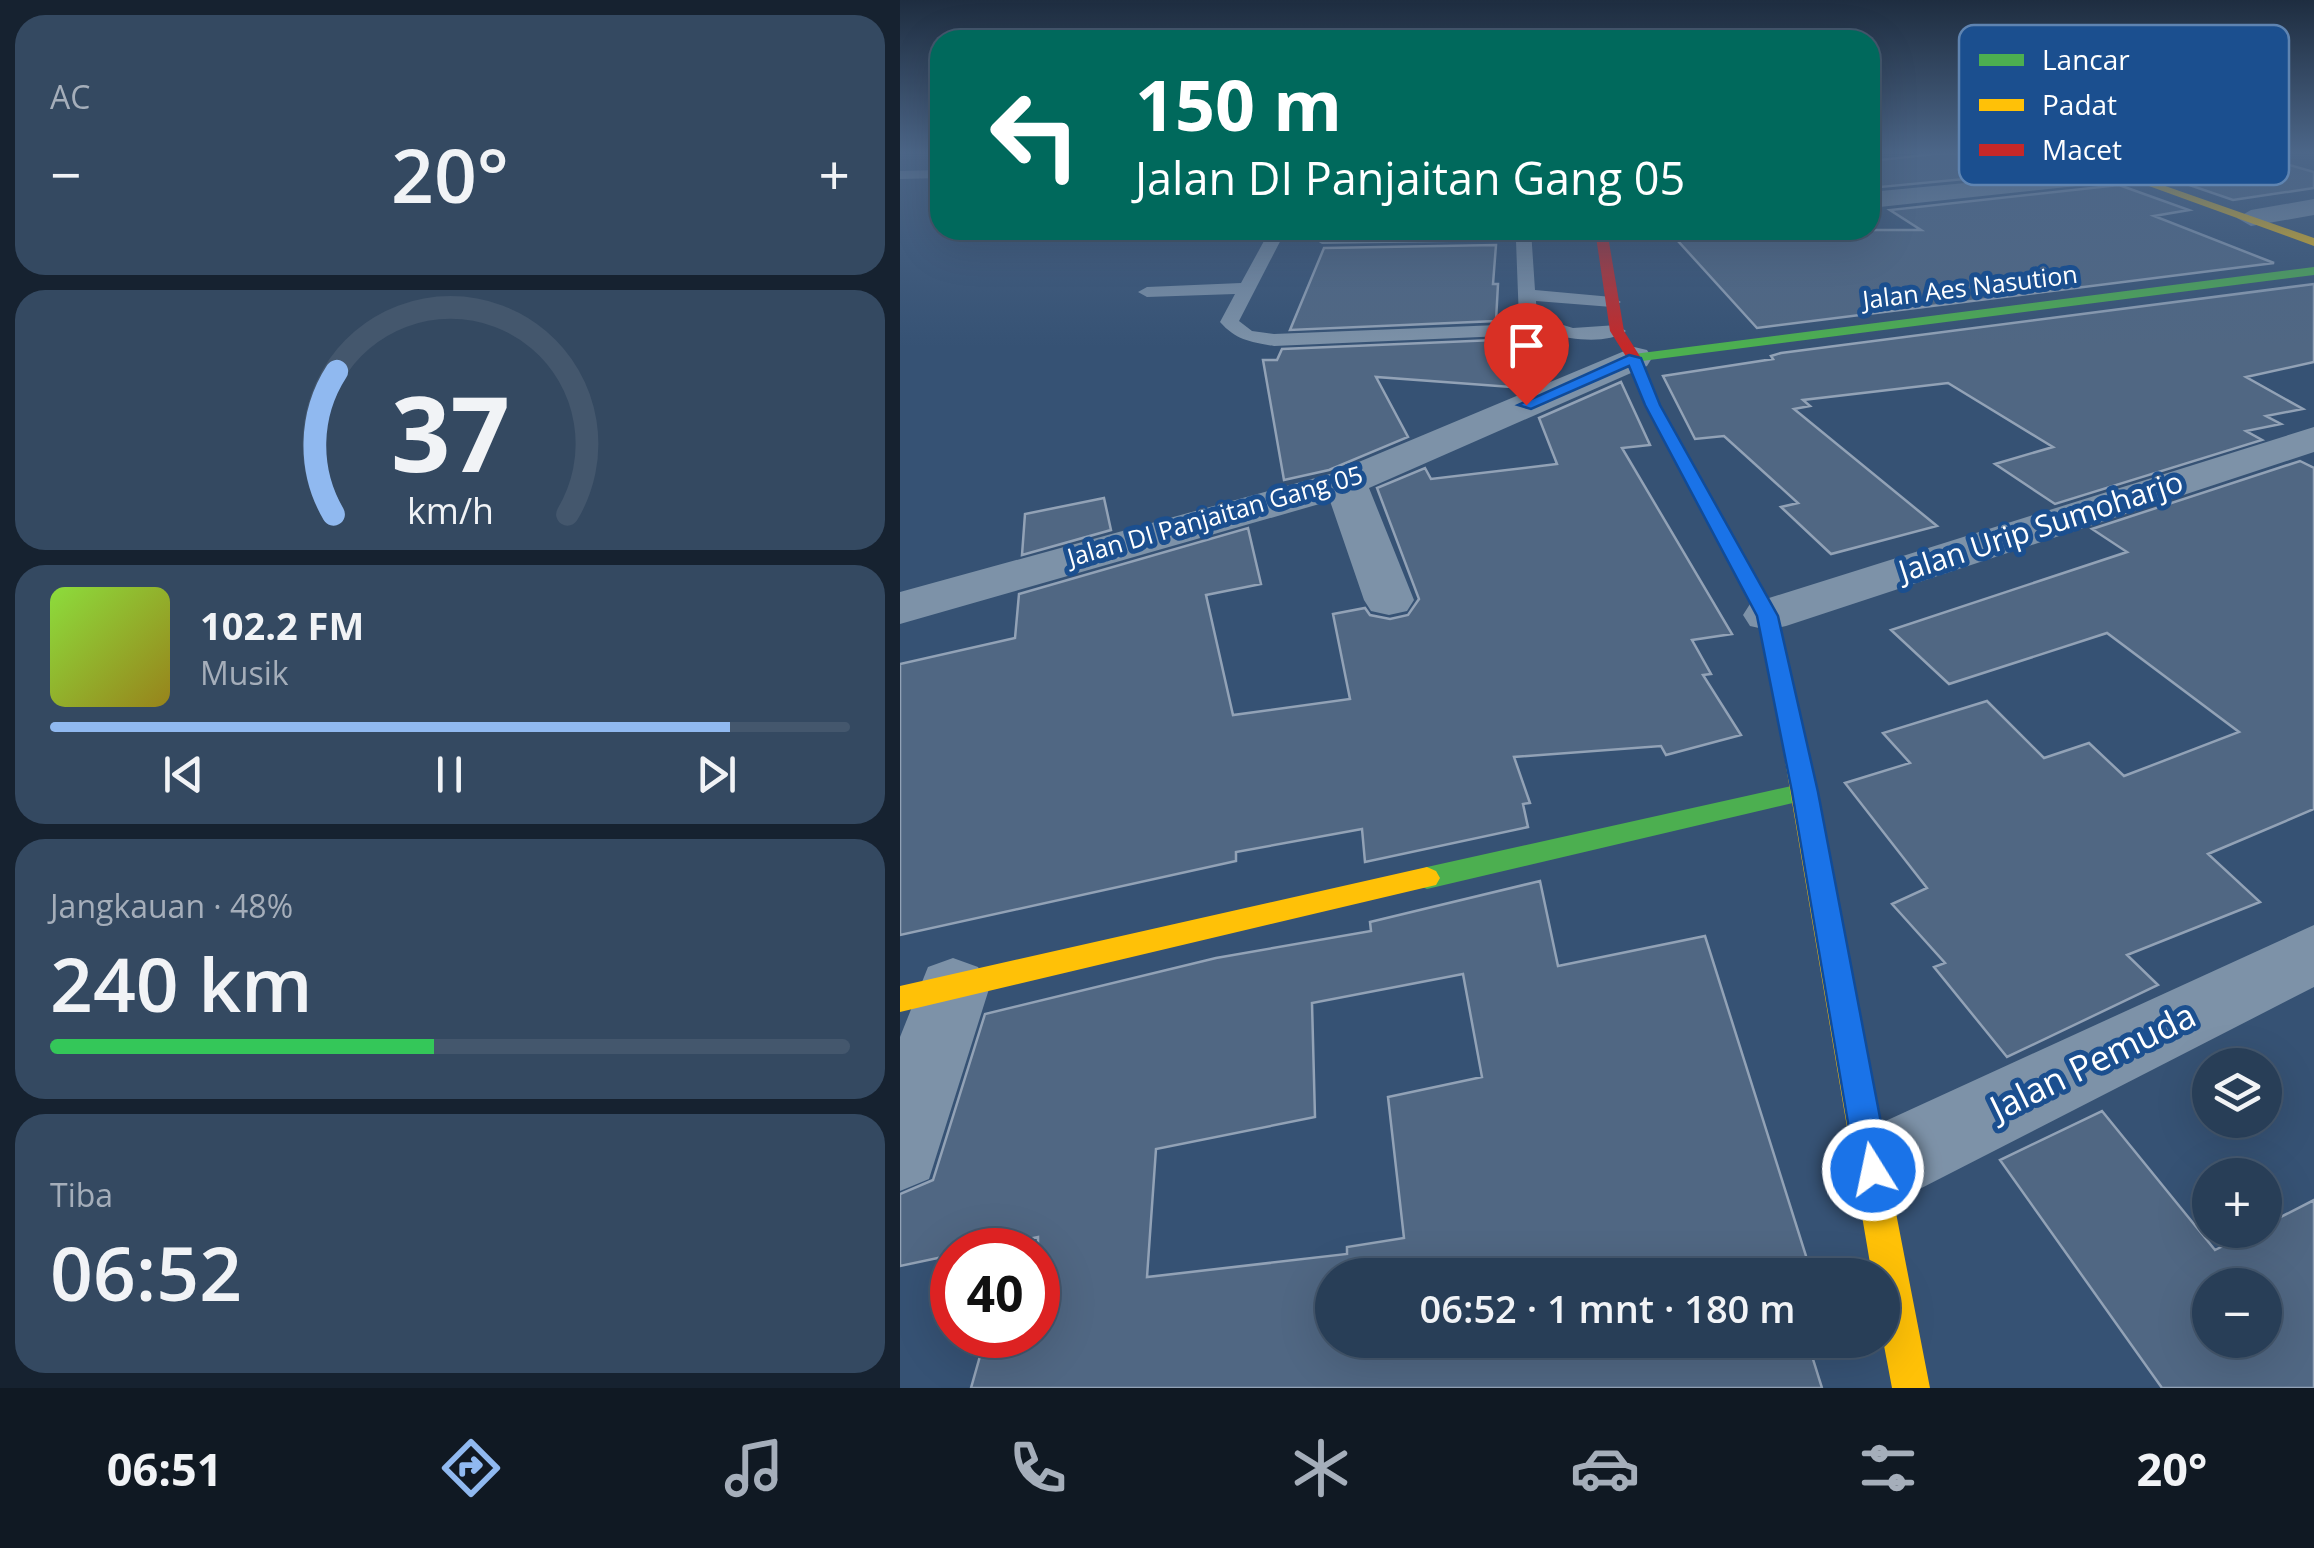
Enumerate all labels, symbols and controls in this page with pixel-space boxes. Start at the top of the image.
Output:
legend [1959,25,2289,185]
text: Lancar [2042,40,2130,78]
text: 150 m [1135,56,1342,152]
icon: left [970,70,1100,200]
text: AC [50,75,90,118]
text: Padat [2042,85,2117,123]
text: 20° [391,123,509,225]
text: Macet [2042,130,2122,168]
text: − [50,136,81,211]
text: + [819,136,850,211]
text: Jalan DI Panjaitan Gang 05 [1135,147,1685,208]
street label: Jalan Aes Nasution [1858,256,2079,316]
pin [1484,303,1569,406]
icon: arrive [1499,318,1554,373]
text: 37 [391,361,509,502]
street label: Jalan DI Panjaitan Gang 05 [1061,457,1366,574]
street label: Jalan Urip Sumoharjo [1890,460,2188,592]
text: km/h [407,486,493,534]
text: 102.2 FM [200,599,364,651]
text: Musik [200,651,289,694]
icon: previous [156,747,211,802]
icon: pause [422,747,477,802]
icon: next [689,747,744,802]
text: Jangkauan · 48% [50,884,293,927]
text: 240 km [50,932,313,1034]
street label: Jalan Pemuda [1979,991,2203,1132]
map controls [2192,1048,2282,1358]
button: layers [2192,1048,2282,1138]
position arrow [1821,1118,1925,1222]
button: + [2192,1158,2282,1248]
text: Tiba [50,1173,113,1216]
text: 06:52 [50,1221,242,1323]
speed limit sign: 40 [930,1228,1060,1358]
button: − [2192,1268,2282,1358]
text: 06:52 · 1 mnt · 180 m [1420,1282,1795,1334]
icon: directions [436,1433,506,1503]
icon: music [719,1433,789,1503]
icon: phone [1003,1433,1073,1503]
icon: climate [1286,1433,1356,1503]
icon: car [1570,1433,1640,1503]
icon: filters [1853,1433,1923,1503]
text: 06:51 [107,1438,222,1499]
text: 20° [2137,1438,2207,1499]

